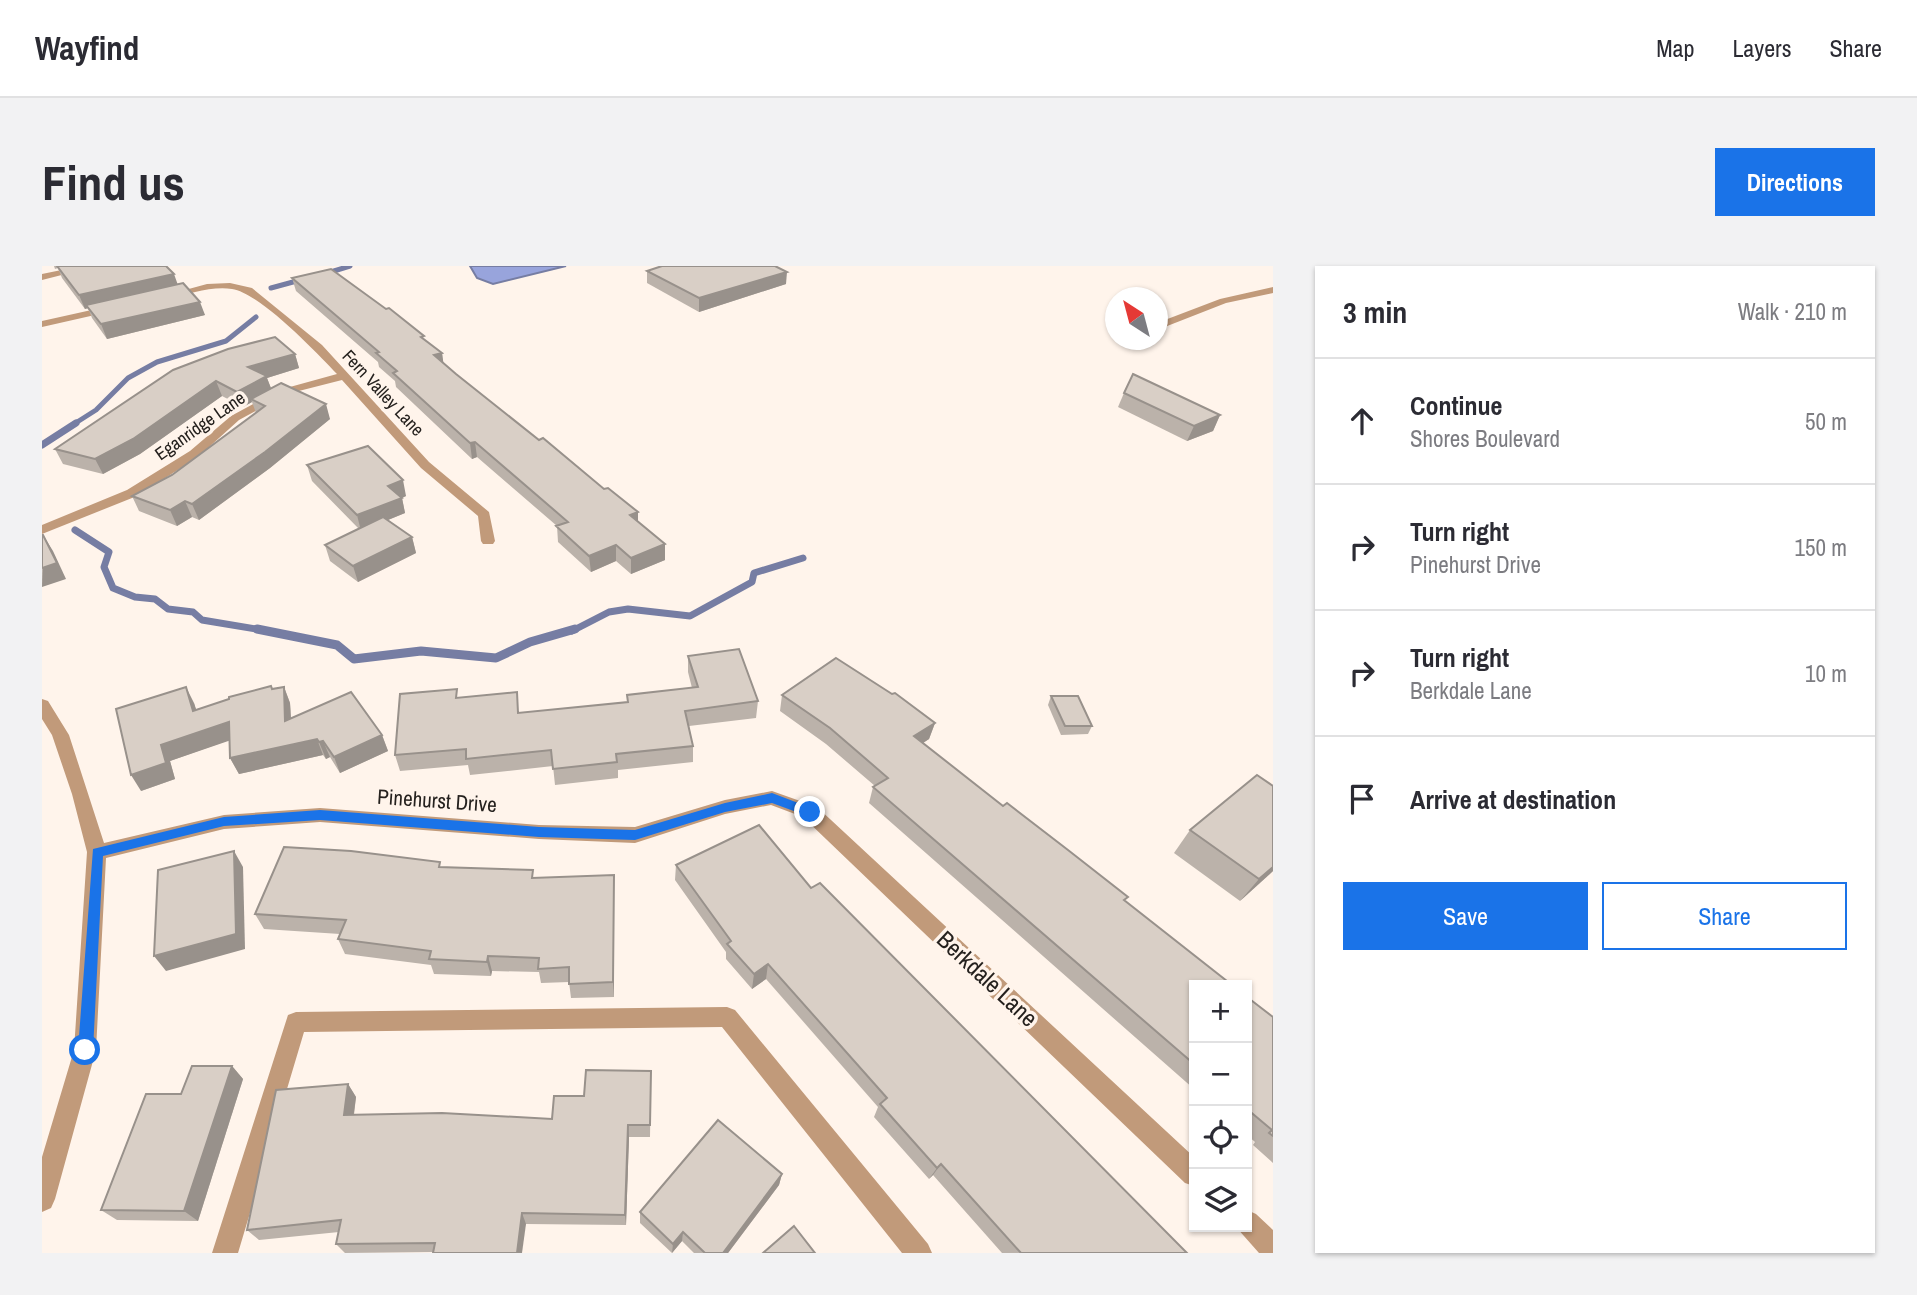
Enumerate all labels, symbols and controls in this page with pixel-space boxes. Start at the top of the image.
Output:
text: Wayfind [35,26,139,70]
text: Map [1656,32,1694,64]
text: Layers [1732,32,1791,64]
text: Share [1829,32,1882,64]
button: Directions [1715,148,1875,216]
text: Find us [42,149,185,215]
north arrow [1105,287,1168,350]
text: 3 min [1343,292,1407,332]
text: Walk · 210 m [1738,296,1847,327]
street label: Fern Valley Lane [337,344,430,441]
street label: Eganridge Lane [150,385,250,466]
text: Continue [1410,388,1502,423]
icon: ahead [1343,402,1381,440]
text: 50 m [1805,406,1847,437]
text: Shores Boulevard [1410,423,1560,454]
text: Turn right [1410,514,1509,549]
icon: right [1343,528,1381,566]
text: 150 m [1795,532,1847,563]
text: Pinehurst Drive [1410,549,1541,580]
text: Turn right [1410,640,1509,675]
icon: right [1343,654,1381,692]
text: 10 m [1805,658,1847,689]
text: Berkdale Lane [1410,675,1532,706]
icon: arrive [1343,780,1381,818]
street label: Pinehurst Drive [376,782,498,819]
text: Arrive at destination [1410,782,1616,817]
route end [794,796,825,827]
button: Save [1343,882,1588,950]
button: Share [1602,882,1847,950]
street label: Berkdale Lane [930,923,1045,1033]
map controls [1189,980,1252,1232]
button: + [1189,980,1252,1043]
route start [69,1034,100,1065]
button: − [1189,1043,1252,1106]
button: locate [1189,1106,1252,1169]
button: layers [1189,1169,1252,1232]

